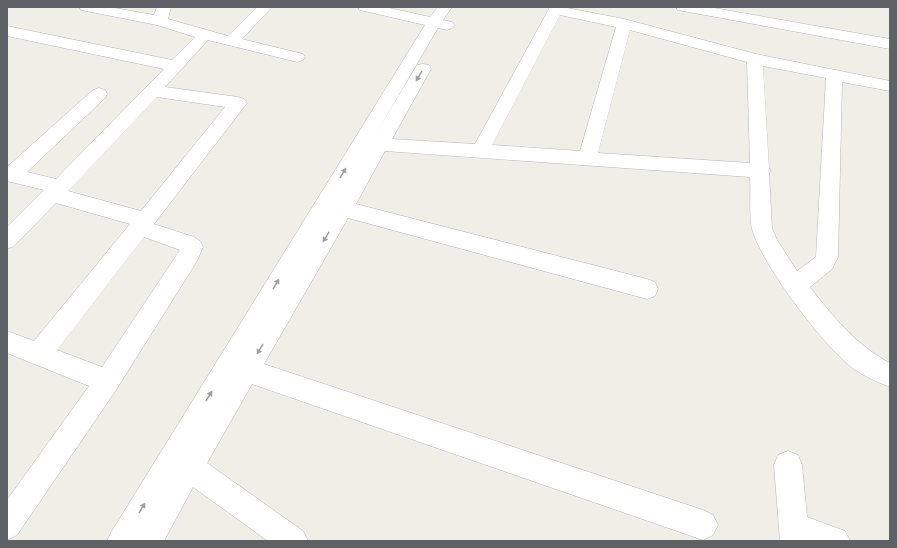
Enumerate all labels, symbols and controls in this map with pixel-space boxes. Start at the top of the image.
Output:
one-way arrow [415,70,422,82]
one-way arrow [339,167,346,179]
one-way arrow [323,231,330,243]
one-way arrow [272,278,279,290]
one-way arrow [256,343,263,355]
one-way arrow [205,391,213,401]
one-way arrow [139,502,146,514]

